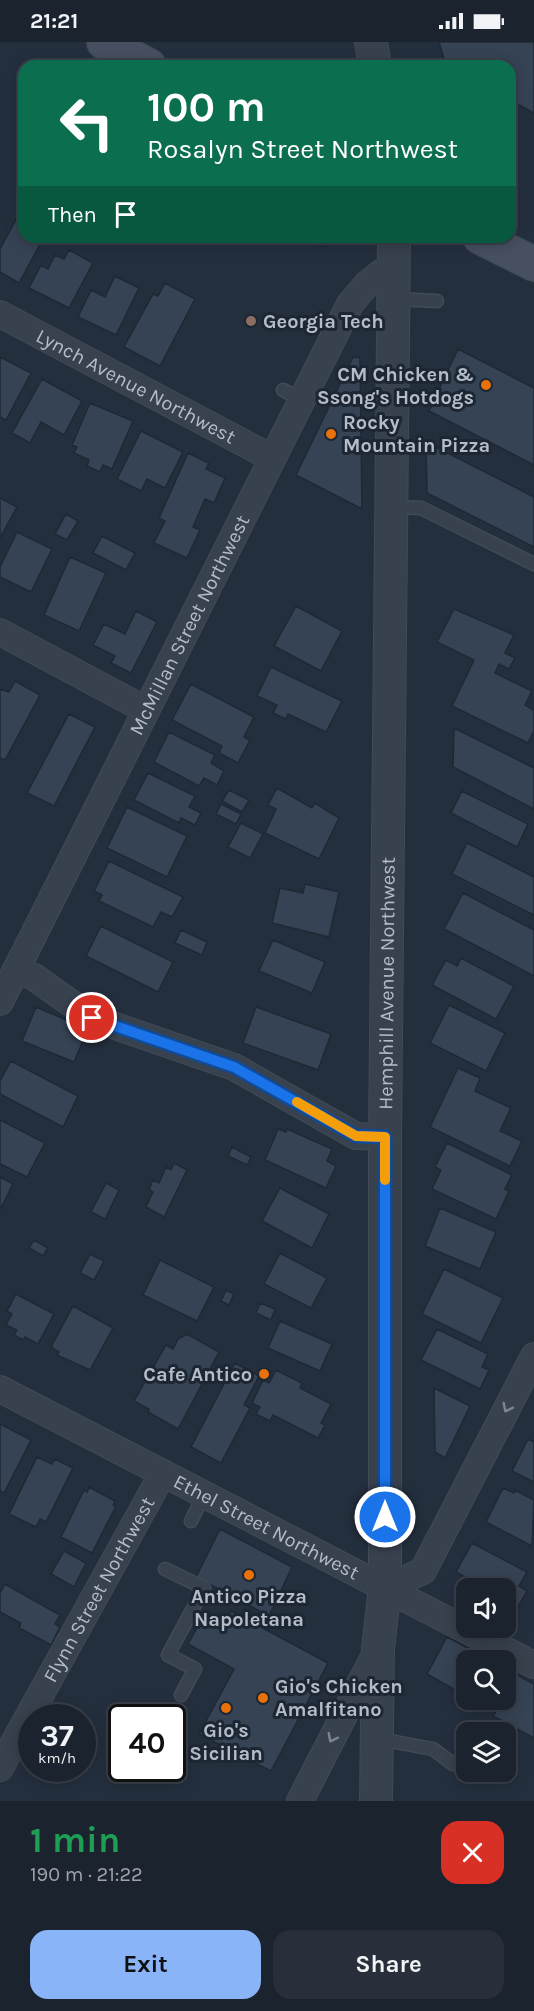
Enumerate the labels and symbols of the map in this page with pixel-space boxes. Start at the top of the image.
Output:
place label: Georgia Tech [263,310,384,333]
marker: Georgia Tech [244,314,258,328]
street label: Lynch Avenue Northwest [32,324,240,448]
place label: CM Chicken & Ssong's Hotdogs [317,363,474,409]
marker: CM Chicken & Ssong's Hotdogs [479,378,493,392]
place label: Rocky Mountain Pizza [343,411,490,457]
marker: Rocky Mountain Pizza [324,427,338,441]
street label: McMillan Street Northwest [124,510,254,739]
street label: Hemphill Avenue Northwest [374,856,399,1110]
pin [66,992,117,1043]
place label: Cafe Antico [143,1363,252,1386]
marker: Cafe Antico [257,1367,271,1381]
one-way arrow [503,1402,514,1412]
street label: Ethel Street Northwest [170,1469,363,1584]
position arrow [353,1485,417,1549]
street label: Flynn Street Northwest [38,1492,159,1686]
marker: Antico Pizza Napoletana [242,1568,256,1582]
place label: Antico Pizza Napoletana [191,1585,307,1631]
place label: Gio's Chicken Amalfitano [275,1675,403,1721]
marker: Gio's Chicken Amalfitano [256,1691,270,1705]
marker: Gio's Sicilian [219,1701,233,1715]
speed limit sign: 40 [108,1704,186,1782]
place label: Gio's Sicilian [189,1719,263,1765]
one-way arrow [328,1732,340,1743]

